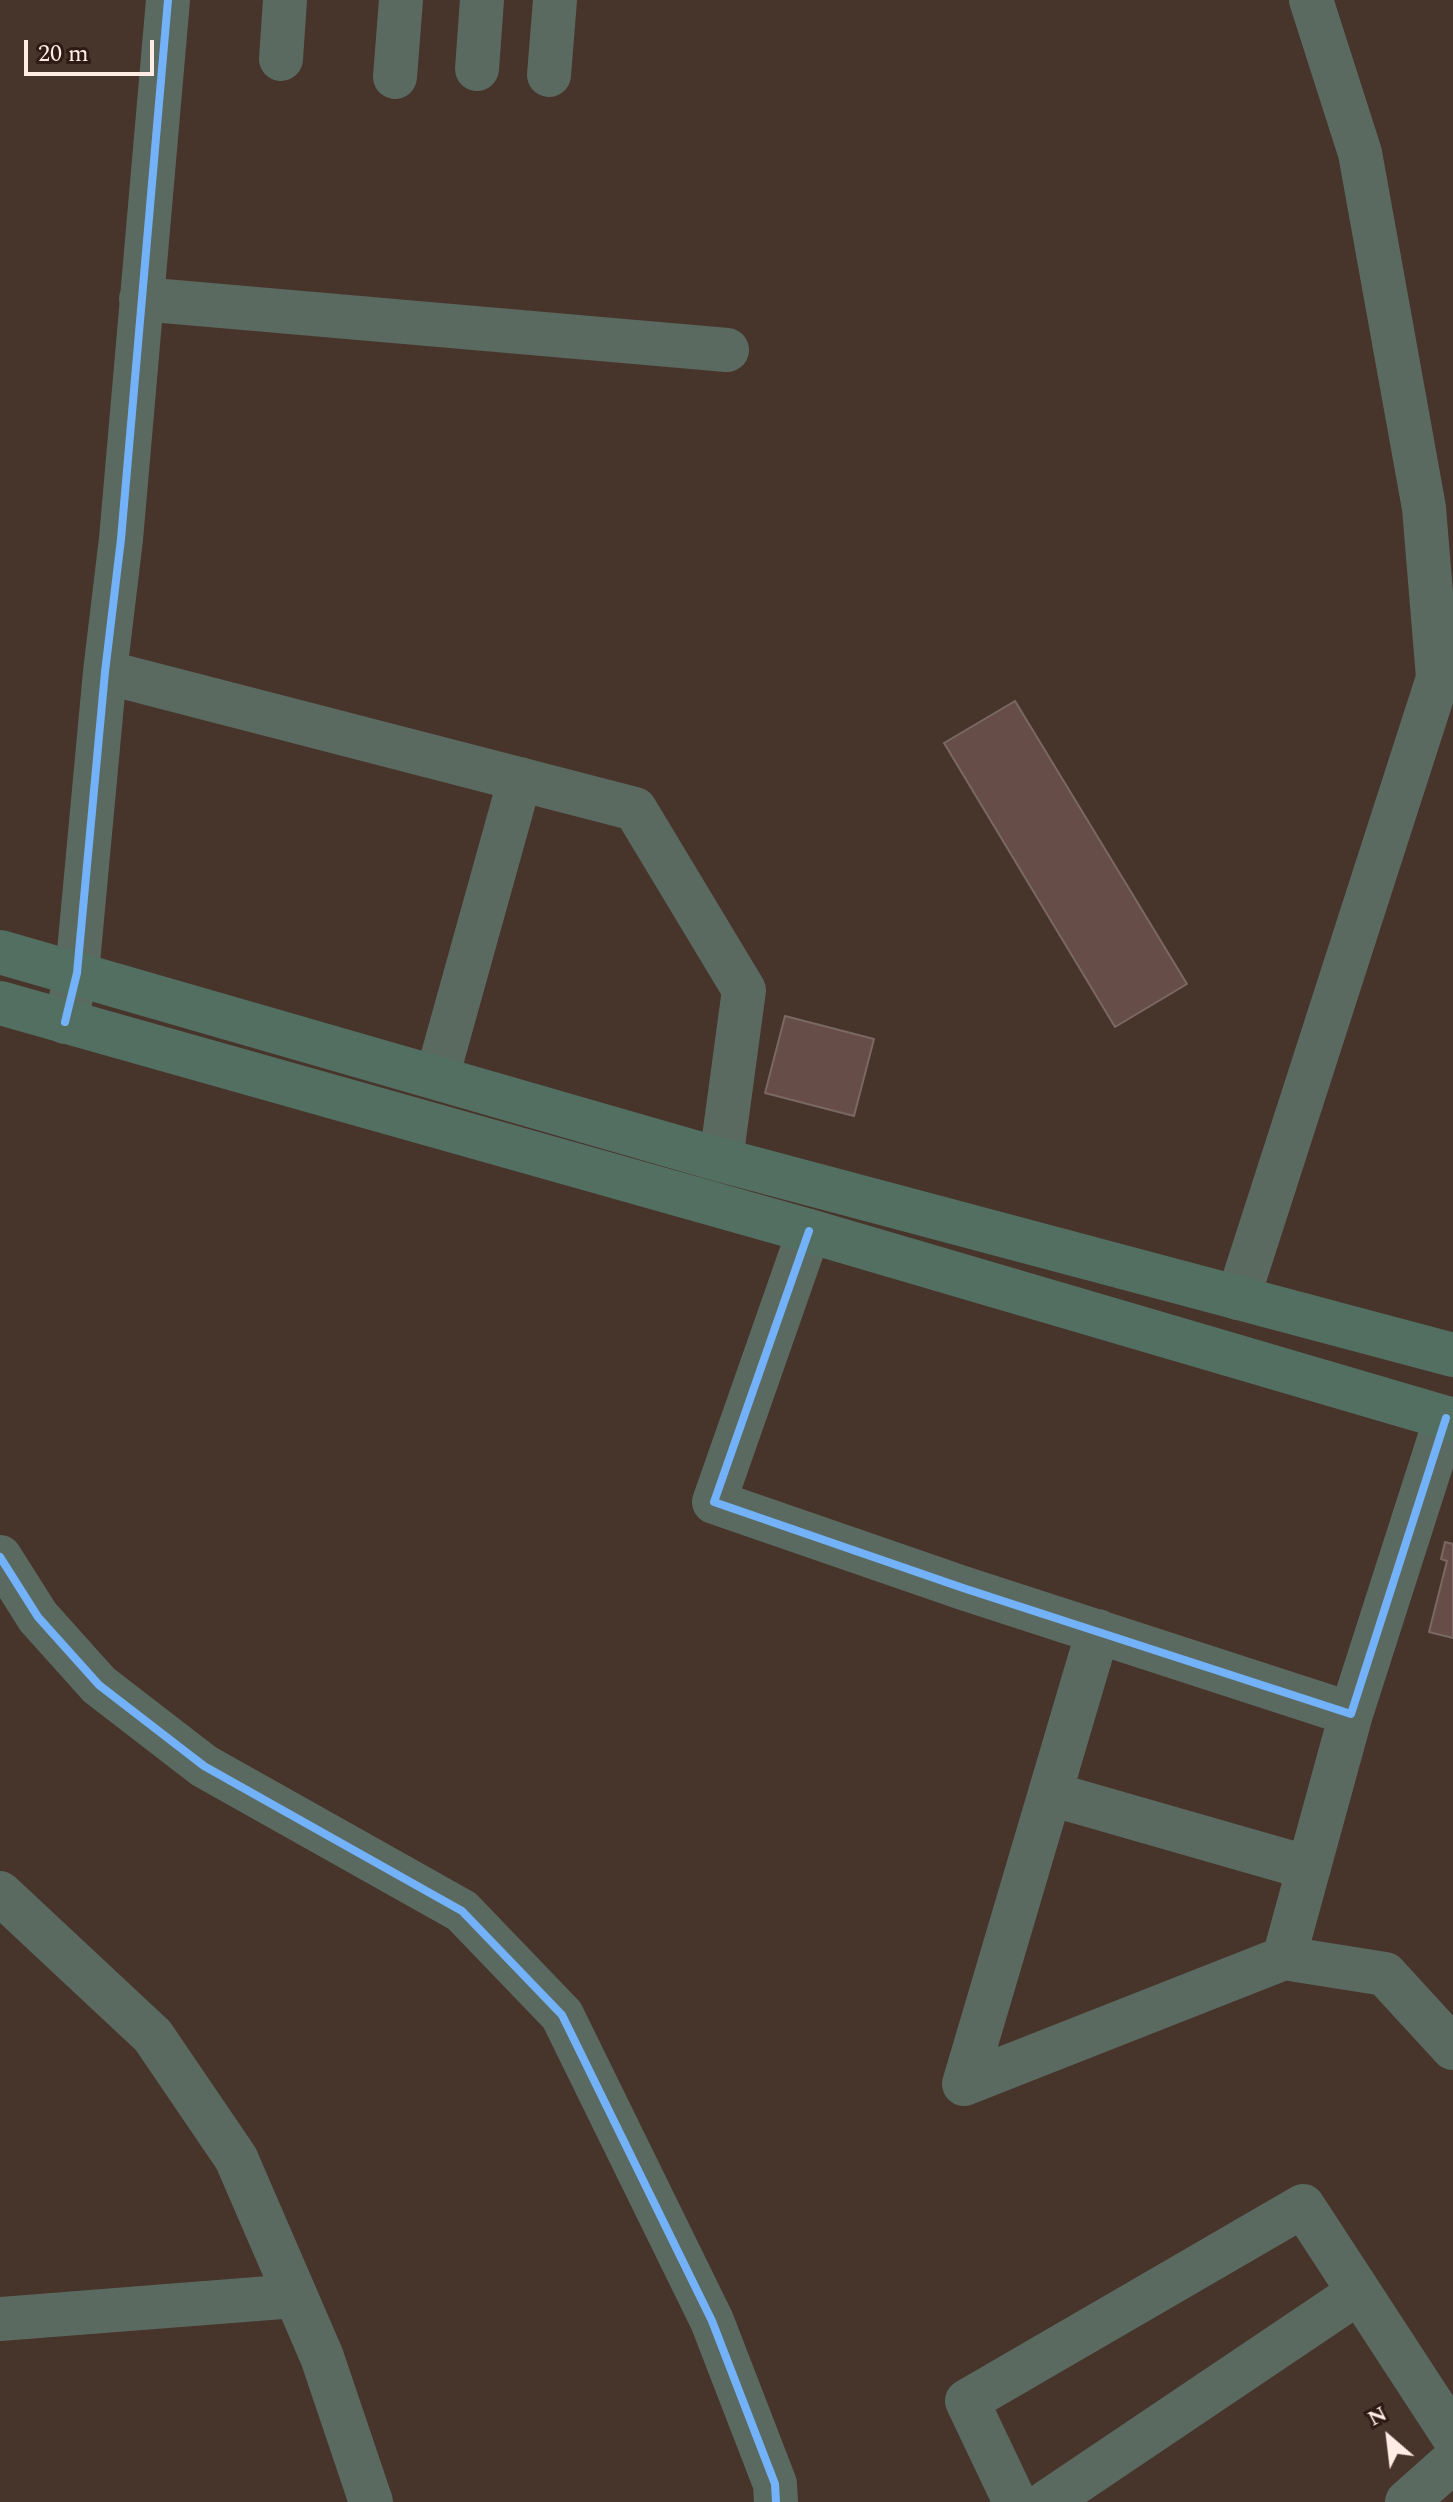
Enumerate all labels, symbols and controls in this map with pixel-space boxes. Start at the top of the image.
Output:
scale bar [28,24,158,74]
text: 20 m [38,36,89,72]
north arrow [1349,2398,1429,2478]
text: N [1362,2398,1393,2435]

